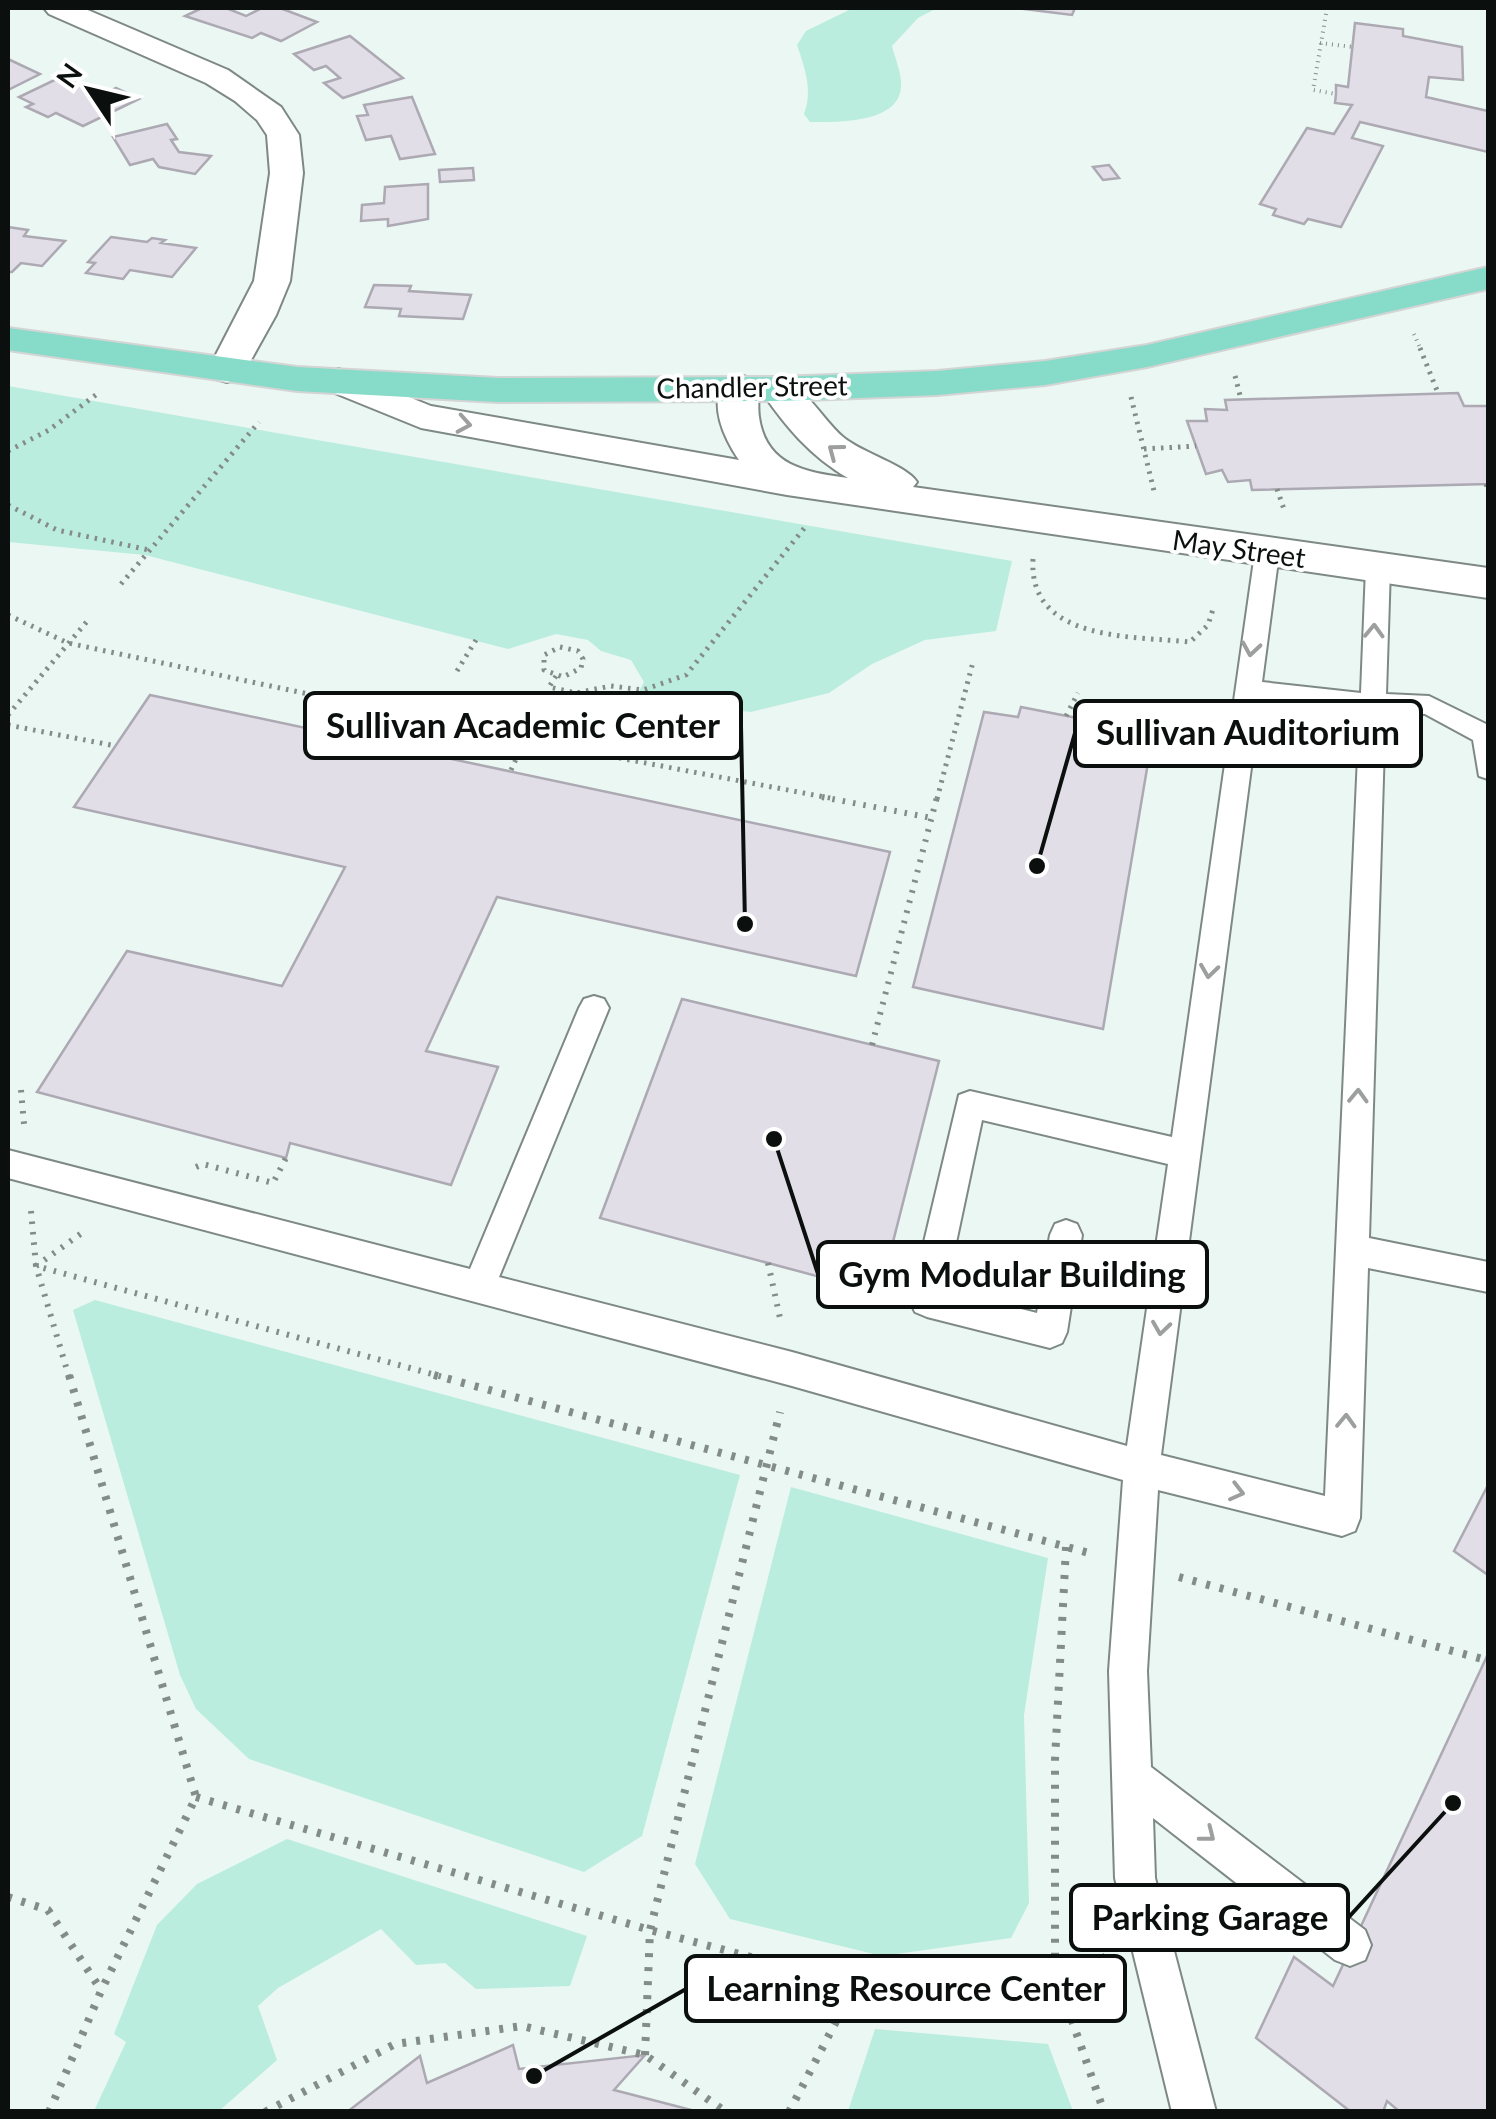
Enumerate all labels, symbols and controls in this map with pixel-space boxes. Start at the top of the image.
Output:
north arrow [40,40,140,140]
text: N [49,56,89,94]
street label: Chandler Street [656,367,848,405]
one-way arrow [456,413,472,434]
one-way arrow [828,445,846,462]
street label: May Street [1171,522,1308,574]
one-way arrow [1364,623,1385,639]
one-way arrow [1242,641,1263,657]
callout: Sullivan Academic Center [305,693,741,758]
callout: Sullivan Auditorium [1075,701,1421,766]
text: Sullivan Academic Center [326,703,720,745]
text: Sullivan Auditorium [1096,710,1400,752]
one-way arrow [1200,963,1221,980]
one-way arrow [1347,1088,1368,1104]
callout: Gym Modular Building [818,1242,1207,1307]
text: Gym Modular Building [838,1252,1186,1294]
one-way arrow [1151,1320,1172,1336]
one-way arrow [1335,1412,1356,1428]
one-way arrow [1228,1480,1245,1501]
one-way arrow [1197,1824,1215,1841]
callout: Parking Garage [1071,1885,1348,1950]
text: Parking Garage [1092,1895,1328,1937]
callout: Learning Resource Center [686,1956,1125,2021]
text: Learning Resource Center [706,1966,1106,2008]

